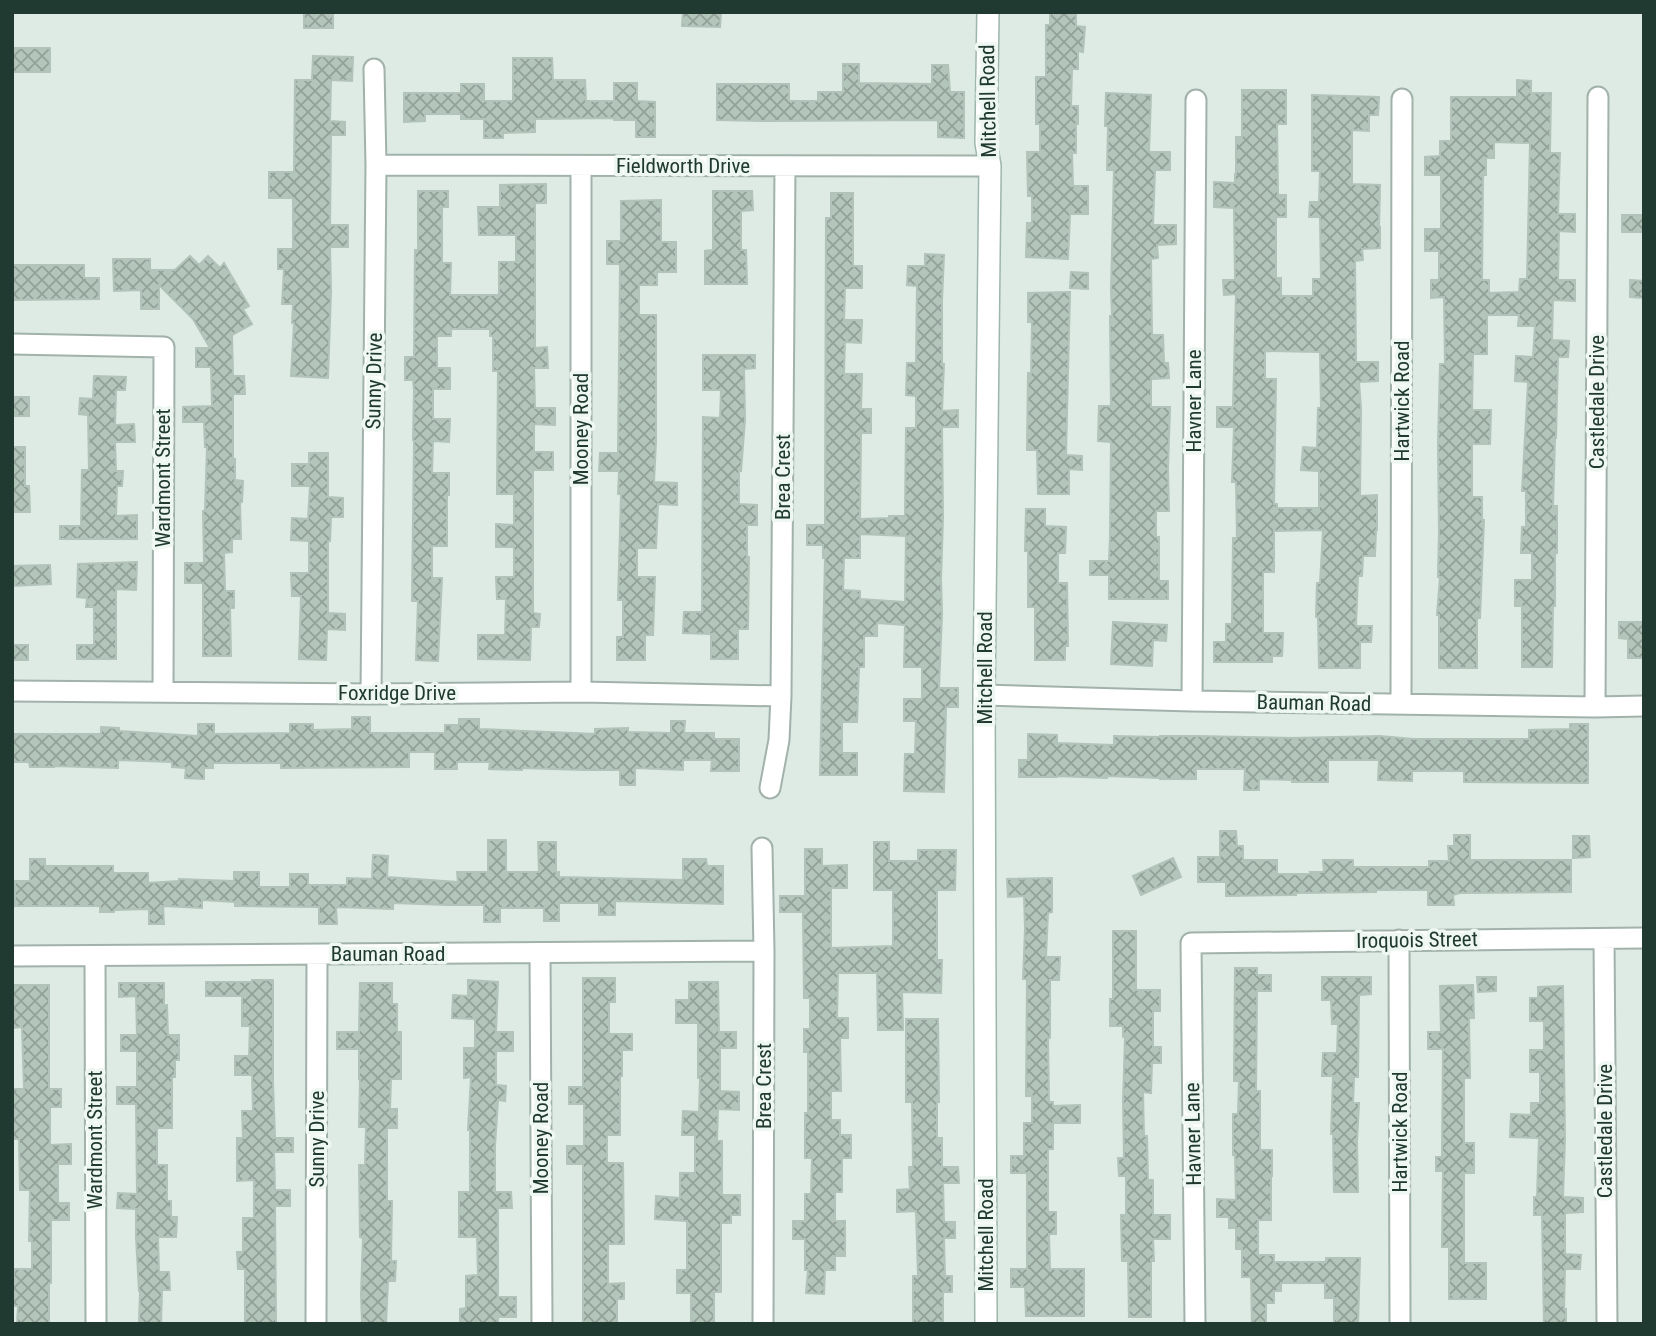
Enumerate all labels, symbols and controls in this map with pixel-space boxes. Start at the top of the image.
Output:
street label: Mitchell Road [975,44,1001,158]
street label: Fieldworth Drive [616,154,750,178]
street label: Sunny Drive [361,332,387,430]
street label: Castledale Drive [1585,335,1609,469]
street label: Hartwick Road [1390,341,1414,461]
street label: Havner Lane [1182,349,1206,453]
street label: Mooney Road [569,373,593,485]
street label: Wardmont Street [151,408,175,548]
street label: Brea Crest [771,434,795,520]
street label: Mitchell Road [973,611,997,725]
street label: Foxridge Drive [338,681,456,705]
street label: Bauman Road [1256,690,1372,716]
street label: Iroquois Street [1356,927,1478,953]
street label: Bauman Road [331,942,445,966]
street label: Brea Crest [752,1043,776,1129]
street label: Castledale Drive [1593,1064,1617,1198]
street label: Wardmont Street [83,1070,107,1210]
street label: Hartwick Road [1388,1072,1412,1192]
street label: Mooney Road [529,1082,553,1194]
street label: Havner Lane [1180,1082,1206,1186]
street label: Sunny Drive [305,1090,329,1187]
street label: Mitchell Road [974,1178,998,1292]

